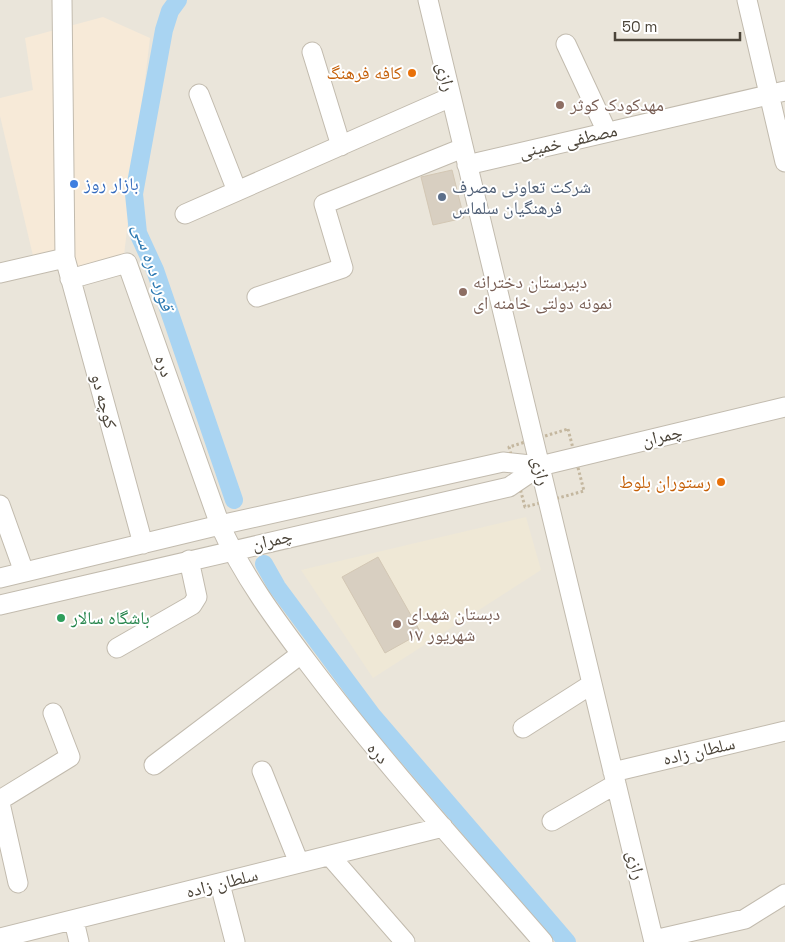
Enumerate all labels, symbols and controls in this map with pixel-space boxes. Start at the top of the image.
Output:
scale bar [615,10,740,42]
text: 50 m [622,17,657,36]
street label: رازی [432,60,461,94]
place label: کافه فرهنگ [326,61,403,84]
marker: کافه فرهنگ [406,67,418,79]
place label: مهدکودک کوثر [569,93,664,116]
marker: مهدکودک کوثر [554,99,566,111]
street label: مصطفی خمینی [516,118,619,163]
place label: بازار روز [83,172,139,195]
place label: شرکت تعاونی مصرف فرهنگیان سلماس [452,175,591,219]
marker: بازار روز [68,178,80,190]
marker: شرکت تعاونی مصرف فرهنگیان سلماس [436,191,448,203]
water label: قورد دره سی [127,220,181,317]
place label: دبیرستان دخترانه نمونه دولتی خامنه ای [473,270,612,314]
marker: دبیرستان دخترانه نمونه دولتی خامنه ای [457,286,469,298]
street label: دره [150,352,179,380]
street label: کوچه دو [86,371,123,431]
street label: چمران [639,420,684,451]
street label: رازی [527,454,556,488]
place label: رستوران بلوط [619,470,711,493]
marker: رستوران بلوط [715,476,727,488]
street label: چمران [249,524,294,555]
place label: دبستان شهدای ۱۷ شهریور [407,602,500,646]
place label: باشگاه سالار [70,606,150,629]
marker: باشگاه سالار [55,612,67,624]
marker: دبستان شهدای ۱۷ شهریور [391,618,403,630]
street label: سلطان زاده [661,731,737,770]
street label: دره [363,737,394,768]
street label: رازی [622,848,651,882]
street label: سلطان زاده [184,862,260,903]

